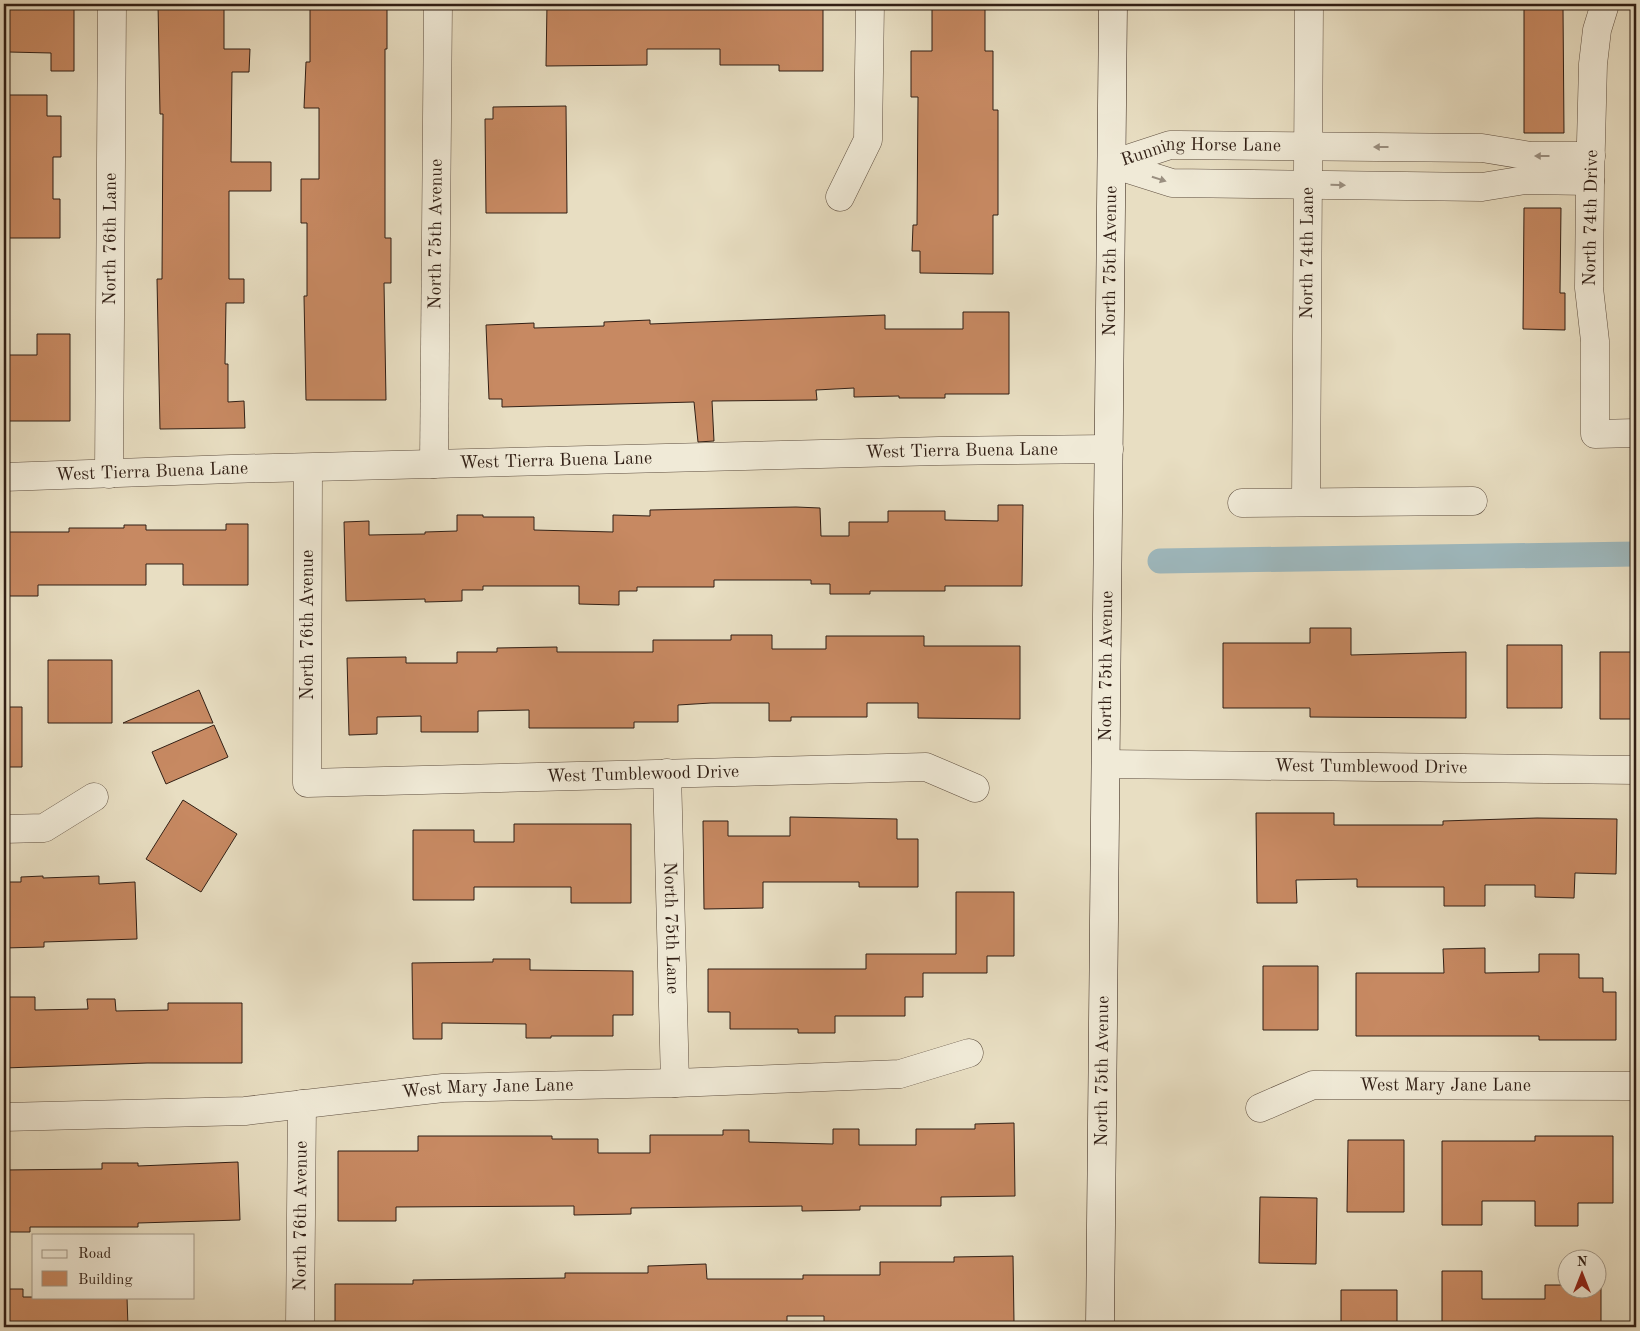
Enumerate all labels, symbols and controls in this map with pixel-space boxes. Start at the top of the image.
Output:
street label: Running Horse Lane [1119,136,1281,169]
one-way arrow [1372,143,1388,151]
street label: North 74th Drive [1581,150,1601,286]
one-way arrow [1534,152,1550,160]
street label: North 75th Avenue [426,159,446,309]
street label: North 76th Lane [101,173,120,305]
one-way arrow [1151,176,1166,184]
one-way arrow [1330,181,1346,189]
street label: North 75th Avenue [1101,186,1120,336]
street label: North 74th Lane [1298,187,1317,319]
street label: West Tierra Buena Lane [865,441,1058,462]
street label: West Tierra Buena Lane [459,449,652,472]
street label: West Tierra Buena Lane [55,460,248,484]
street label: North 76th Avenue [299,550,317,700]
street label: North 75th Avenue [1097,591,1116,741]
street label: West Tumblewood Drive [1274,757,1467,777]
street label: West Tumblewood Drive [546,763,740,786]
street label: North 75th Lane [660,862,682,994]
street label: North 75th Avenue [1093,996,1112,1146]
street label: West Mary Jane Lane [401,1076,574,1102]
street label: West Mary Jane Lane [1359,1076,1531,1095]
street label: North 76th Avenue [291,1141,311,1291]
legend [32,1234,195,1298]
text: Road [78,1247,112,1262]
north arrow [1558,1248,1608,1298]
text: N [1577,1255,1588,1269]
text: Building [78,1273,133,1288]

